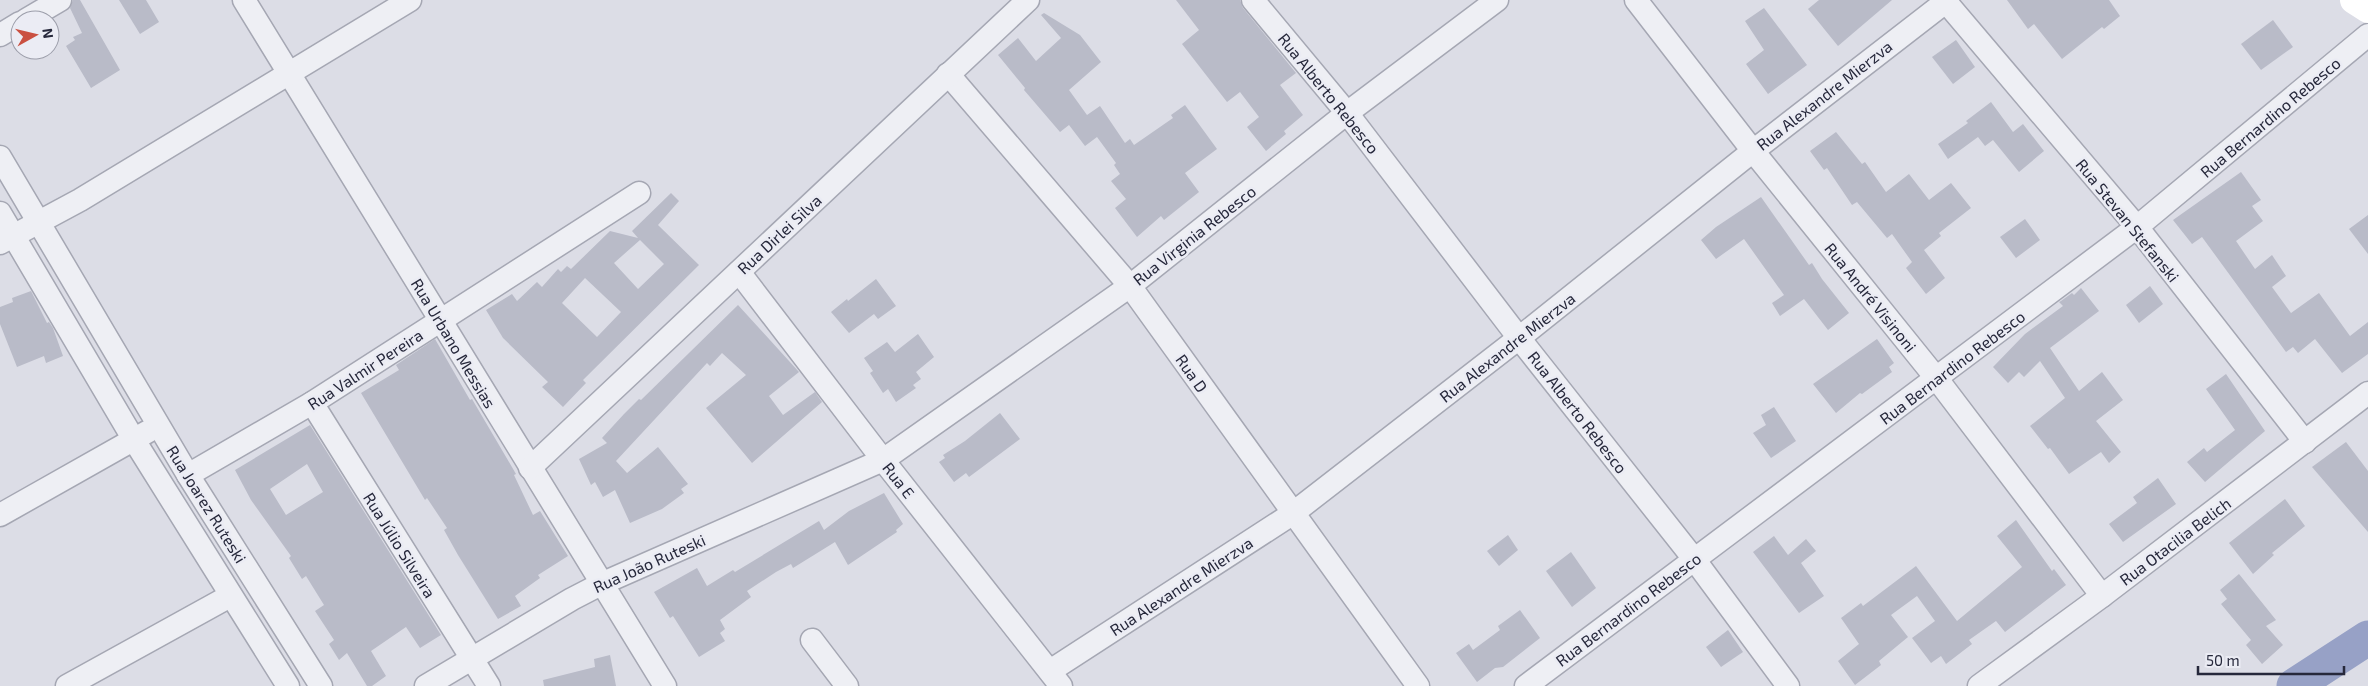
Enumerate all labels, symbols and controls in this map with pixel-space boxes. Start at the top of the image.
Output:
north arrow [10,10,60,60]
text: N [39,27,57,39]
street label: Rua Alberto Rebesco [1275,29,1383,157]
street label: Rua Alexandre Mierzva [1752,36,1896,154]
street label: Rua Bernardino Rebesco [2196,53,2344,181]
street label: Rua Stevan Stefanski [2073,155,2183,285]
street label: Rua Virginia Rebesco [1129,181,1259,289]
street label: Rua Dirlei Silva [733,190,825,278]
street label: Rua André Visinoni [1821,239,1921,355]
street label: Rua Urbano Messias [408,275,500,411]
street label: Rua Alexandre Mierzva [1435,288,1579,406]
street label: Rua Bernardino Rebesco [1876,306,2028,428]
street label: Rua Valmir Pereira [304,325,426,413]
street label: Rua Alberto Rebesco [1524,347,1632,477]
street label: Rua D [1172,350,1212,396]
street label: Rua Joarez Ruteski [163,442,251,566]
street label: Rua E [879,458,919,502]
street label: Rua Júlio Silveira [360,489,440,601]
street label: Rua Otacilia Belich [2116,493,2234,589]
street label: Rua João Ruteski [590,530,708,596]
street label: Rua Alexandre Mierzva [1106,533,1256,639]
street label: Rua Bernardino Rebesco [1552,548,1704,670]
scale bar [2198,644,2344,676]
text: 50 m [2206,651,2240,669]

